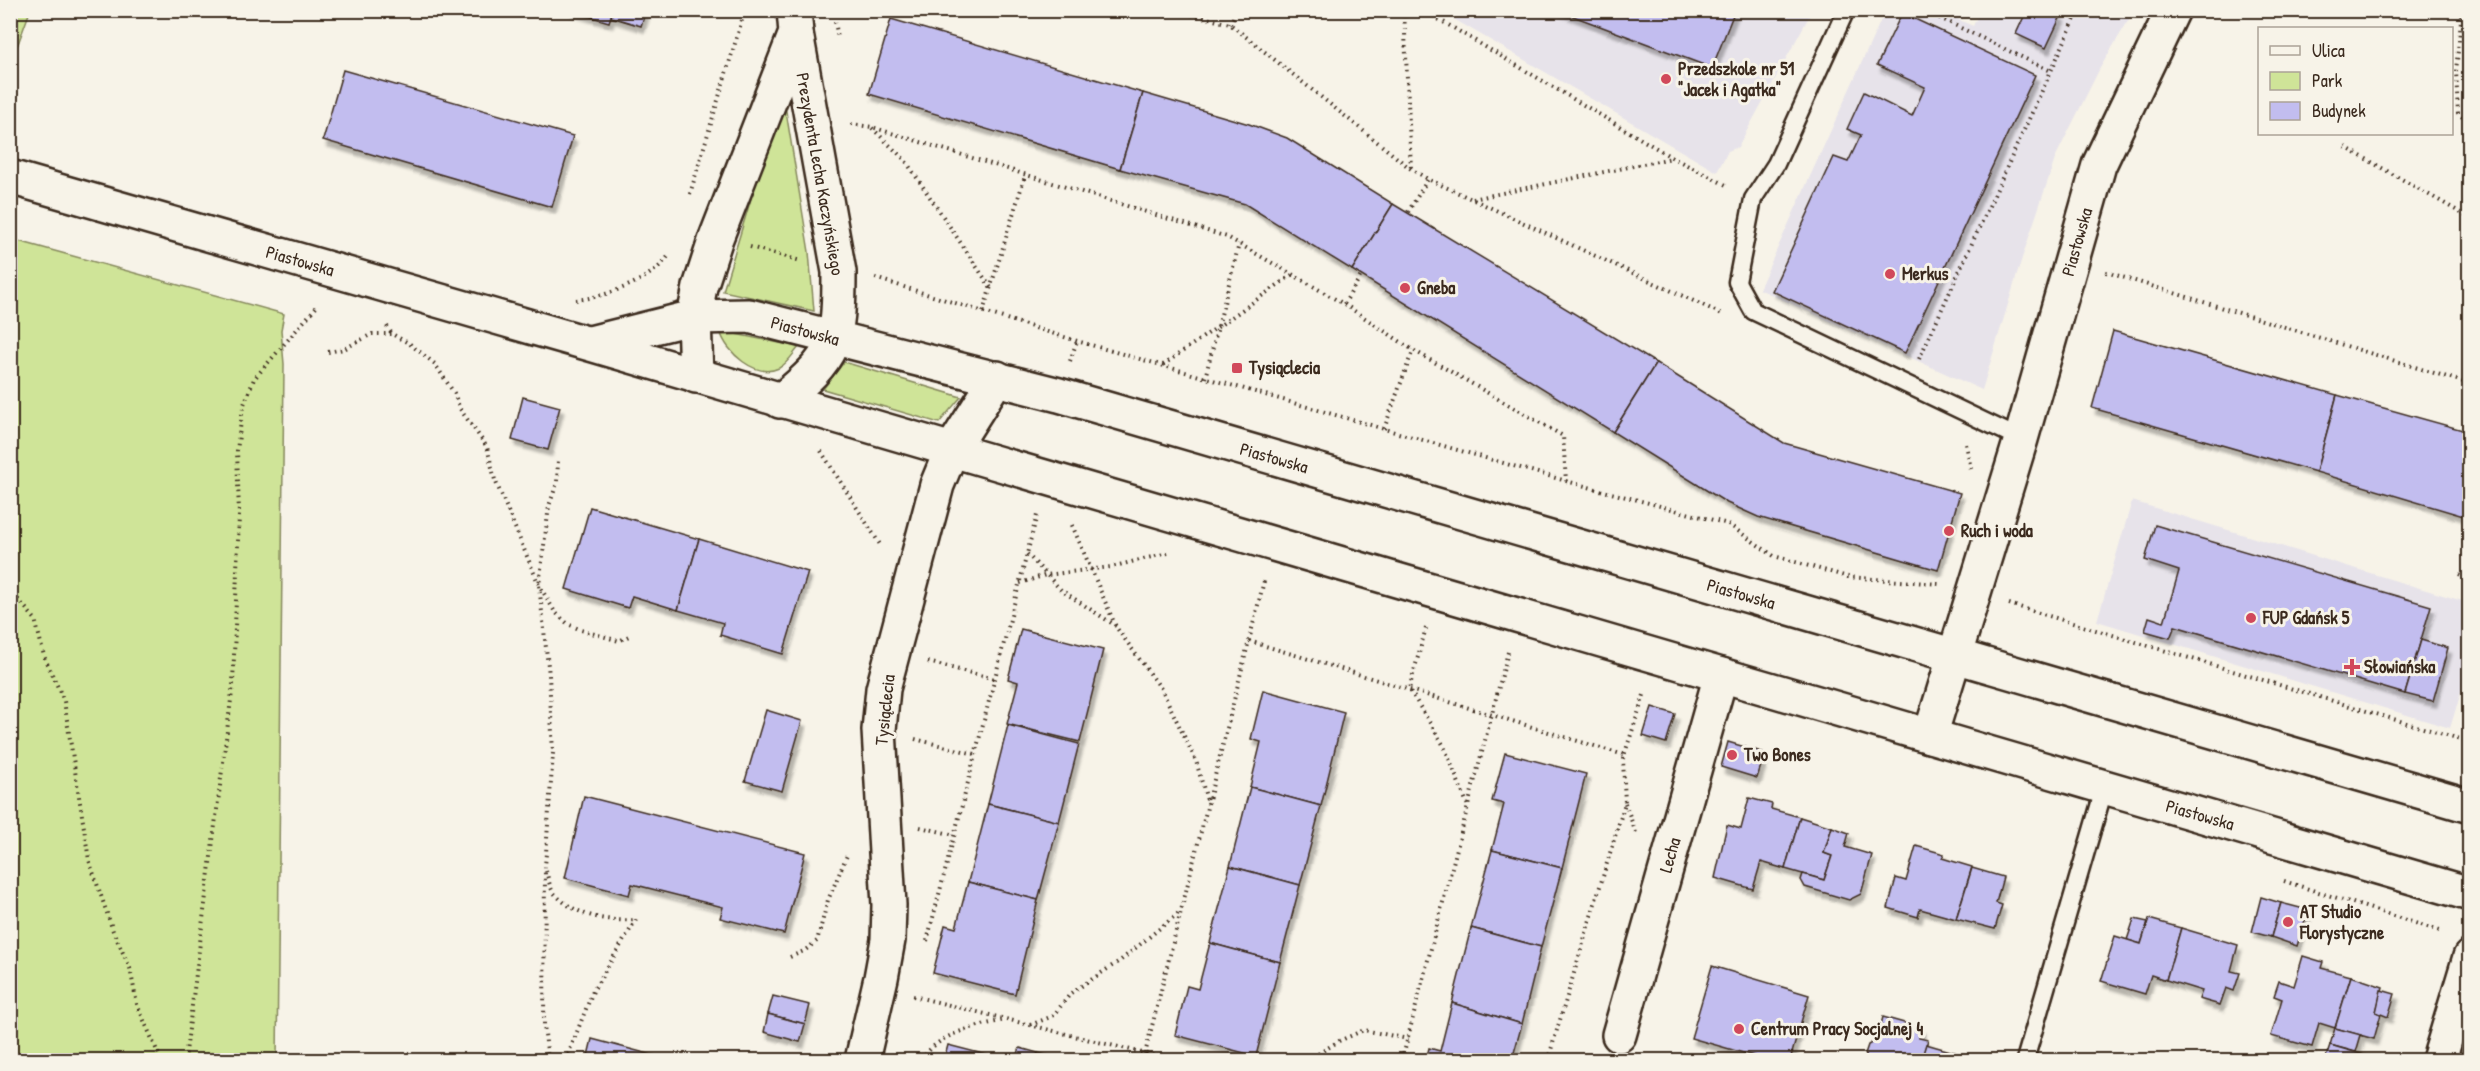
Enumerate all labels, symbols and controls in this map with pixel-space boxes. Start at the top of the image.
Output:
legend [2258,27,2453,135]
text: Ulica [2312,38,2345,63]
place label: Przedszkole nr 51 "Jacek i Agatka" [1678,56,1795,103]
text: Park [2312,68,2343,93]
street label: Prezydenta Lecha Kaczyńskiego [790,71,851,277]
marker: Przedszkole nr 51 "Jacek i Agatka" [1659,72,1673,86]
text: Budynek [2312,98,2366,123]
street label: Piastowska [2055,205,2098,279]
street label: Piastowska [263,239,337,282]
place label: Merkus [1902,261,1948,286]
marker: Merkus [1883,267,1897,281]
place label: Gneba [1417,275,1456,300]
marker: Gneba [1398,281,1412,295]
street label: Piastowska [768,309,842,352]
place label: Tysiąclecia [1248,355,1321,381]
marker: Tysiąclecia [1230,361,1244,375]
street label: Piastowska [1237,436,1311,479]
place label: Ruch i woda [1961,518,2034,543]
marker: Ruch i woda [1942,524,1956,538]
street label: Piastowska [1704,572,1778,615]
place label: FUP Gdańsk 5 [2262,605,2350,630]
marker: FUP Gdańsk 5 [2244,611,2258,625]
place label: Słowiańska [2364,654,2436,679]
marker: Słowiańska [2345,660,2359,674]
street label: Tysiąclecia [868,673,901,747]
place label: Two Bones [1743,742,1811,767]
marker: Two Bones [1725,748,1739,762]
street label: Piastowska [2163,793,2237,836]
street label: Lecha [1653,834,1686,875]
place label: AT Studio Florystyczne [2299,899,2385,946]
marker: AT Studio Florystyczne [2281,915,2295,929]
place label: Centrum Pracy Socjalnej 4 [1751,1016,1923,1042]
marker: Centrum Pracy Socjalnej 4 [1732,1022,1746,1036]

